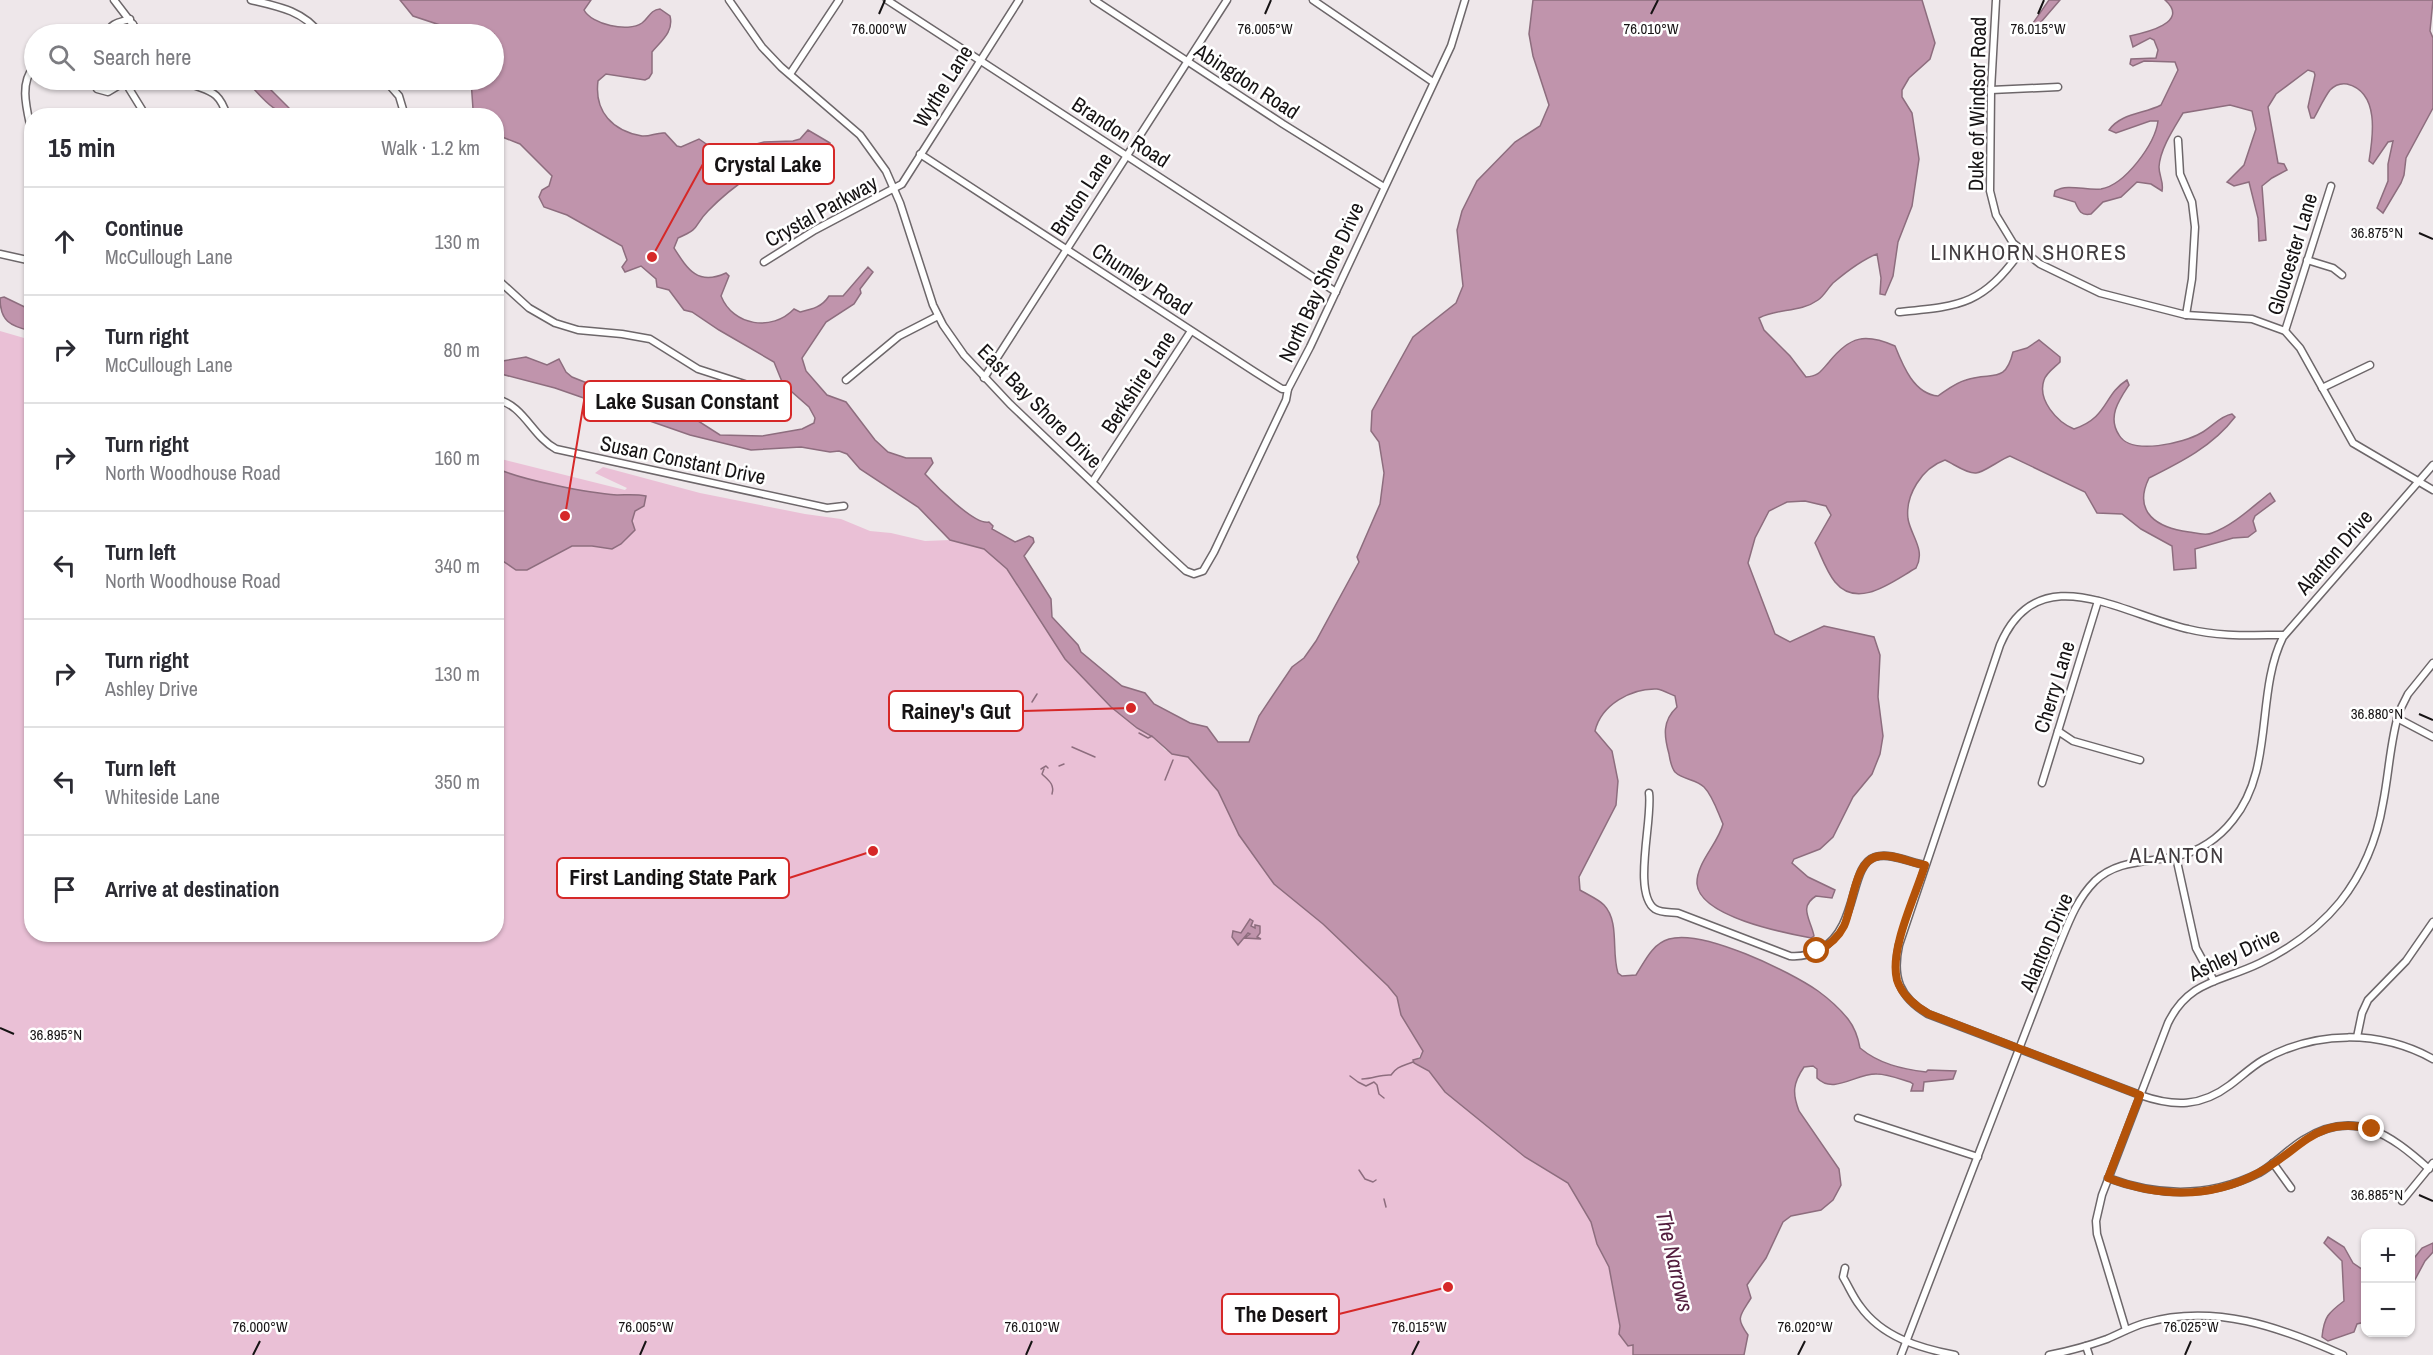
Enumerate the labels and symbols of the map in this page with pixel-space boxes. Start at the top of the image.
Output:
street label: Duke of Windsor Road [1961,17,1993,191]
text: 76.000°W [851,18,907,39]
text: 76.005°W [1237,18,1293,39]
text: 76.010°W [1623,18,1679,39]
text: 76.015°W [2010,18,2066,39]
street label: Abingdon Road [1188,36,1305,126]
street label: Wythe Lane [906,39,980,133]
street label: Brandon Road [1067,90,1175,174]
callout: Crystal Lake [703,144,834,184]
street label: Bruton Lane [1043,147,1119,241]
text: Crystal Lake [714,149,822,179]
street label: Crystal Parkway [760,168,883,254]
street label: Gloucester Lane [2260,189,2324,319]
street label: North Bay Shore Drive [1271,197,1371,367]
text: 36.875°N [2351,222,2403,243]
street label: Chumley Road [1086,236,1198,322]
district label: LINKHORN SHORES [1931,237,2127,267]
street label: Berkshire Lane [1094,325,1182,439]
street label: East Bay Shore Drive [971,337,1109,475]
callout: Lake Susan Constant [584,381,791,421]
text: Lake Susan Constant [595,386,779,416]
street label: Susan Constant Drive [598,428,768,492]
street label: Alanton Drive [2288,503,2379,602]
street label: Cherry Lane [2026,637,2082,737]
callout: Rainey's Gut [889,691,1023,731]
text: Rainey's Gut [901,696,1011,726]
text: 36.880°N [2351,703,2403,724]
district label: ALANTON [2128,840,2225,870]
callout: First Landing State Park [557,858,789,898]
text: First Landing State Park [569,862,778,892]
street label: Alanton Drive [2012,888,2080,997]
street label: Ashley Drive [2183,920,2284,988]
route start [1803,937,1829,963]
text: 36.895°N [30,1024,82,1045]
route end [2358,1115,2384,1141]
text: 36.885°N [2351,1184,2403,1205]
water label: The Narrows [1649,1207,1701,1315]
callout: The Desert [1222,1294,1339,1334]
text: The Desert [1234,1299,1328,1329]
text: 76.000°W [232,1316,288,1337]
text: 76.005°W [618,1316,674,1337]
text: 76.010°W [1004,1316,1060,1337]
text: 76.015°W [1391,1316,1447,1337]
text: 76.020°W [1777,1316,1833,1337]
text: 76.025°W [2163,1316,2219,1337]

